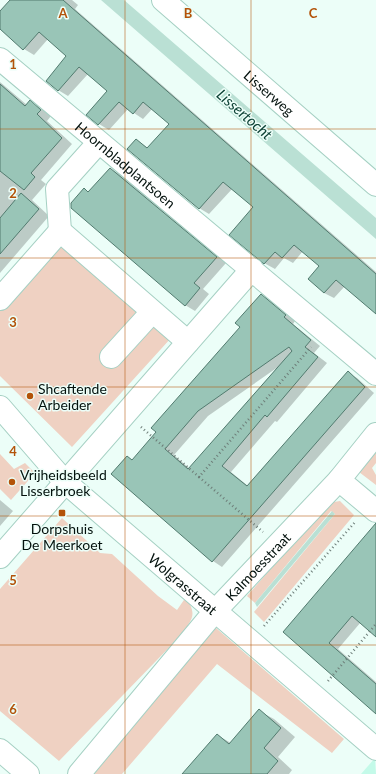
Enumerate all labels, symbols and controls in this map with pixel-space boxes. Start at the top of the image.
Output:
text: A [57,5,68,21]
text: B [184,5,193,21]
text: C [309,5,318,21]
text: 1 [9,56,17,72]
street label: Lisserweg [241,66,298,119]
water label: Lissertocht [214,85,277,143]
street label: Hoornbladplantsoen [72,118,179,211]
text: 2 [9,185,17,201]
text: 3 [9,314,17,330]
place label: Shcaftende Arbeider [38,380,107,413]
marker: Shcaftende Arbeider [25,391,35,401]
text: 4 [9,443,17,459]
place label: Vrijheidsbeeld Lisserbroek [20,466,107,499]
marker: Vrijheidsbeeld Lisserbroek [7,477,17,487]
marker: Dorpshuis De Meerkoet [57,508,67,518]
place label: Dorpshuis De Meerkoet [21,520,103,553]
street label: Kalmoesstraat [221,529,294,604]
street label: Wolgrasstraat [145,549,221,618]
text: 5 [9,572,17,588]
text: 6 [9,701,17,717]

